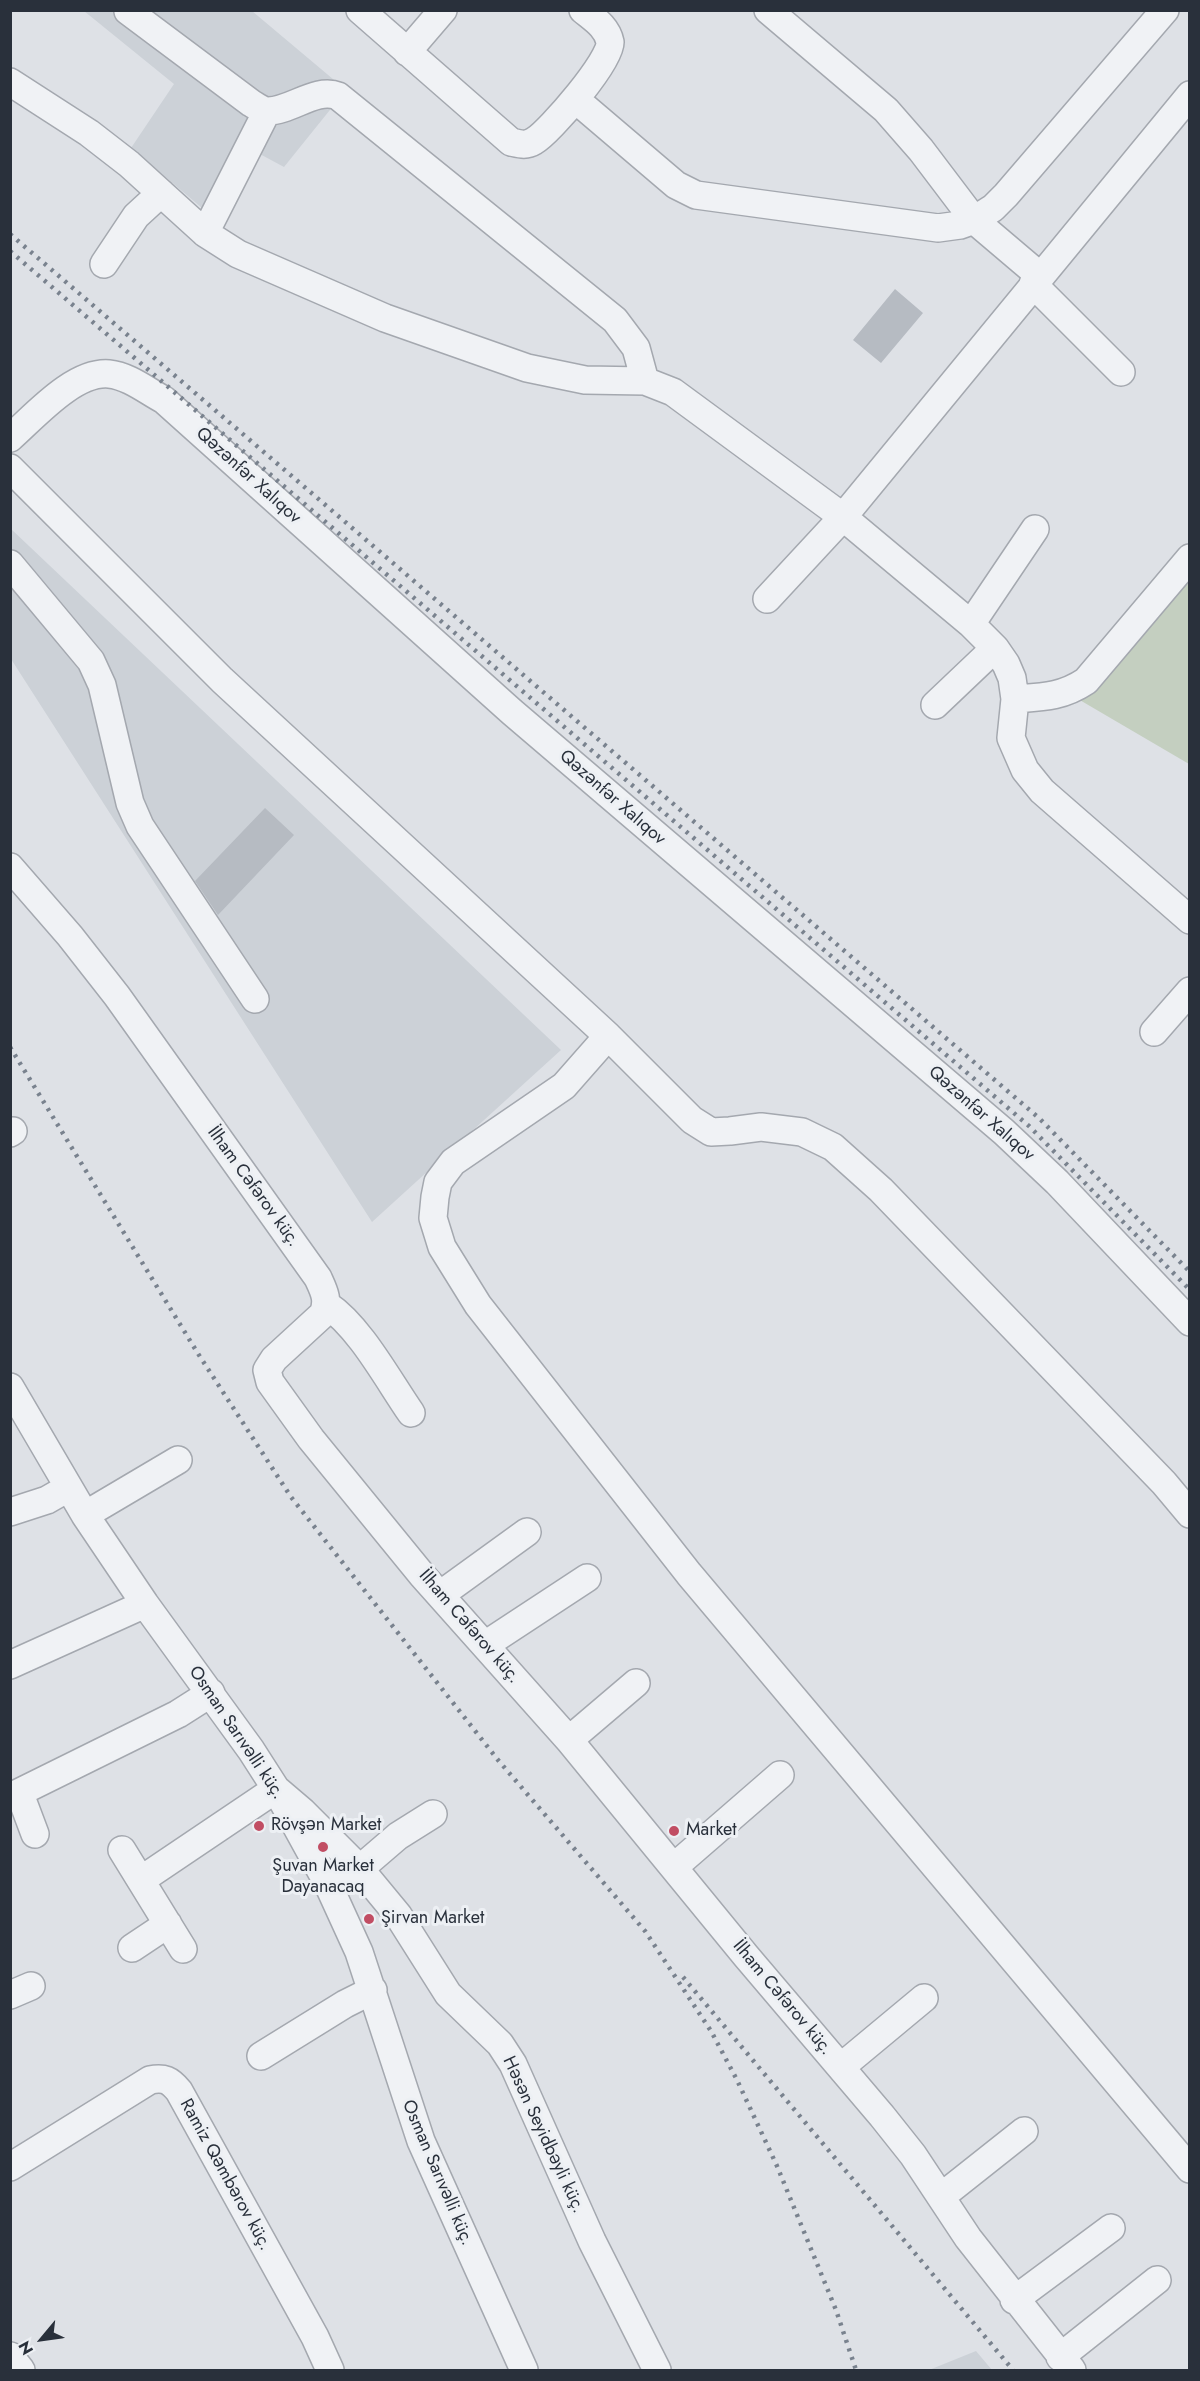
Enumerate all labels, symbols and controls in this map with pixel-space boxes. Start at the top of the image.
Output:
street label: Qəzənfər Xalıqov [191,423,305,529]
street label: Qəzənfər Xalıqov [554,746,670,850]
street label: Qəzənfər Xalıqov [923,1062,1039,1166]
street label: İlham Cəfərov küç. [202,1123,304,1251]
street label: İlham Cəfərov küç. [414,1566,524,1688]
street label: Osman Sarıvəlli küç. [183,1662,289,1804]
place label: Rövşən Market [271,1815,381,1837]
marker: Rövşən Market [252,1819,266,1833]
place label: Market [686,1820,737,1842]
marker: Market [667,1824,681,1838]
marker: Şuvan Market Dayanacaq [316,1840,330,1854]
place label: Şuvan Market Dayanacaq [272,1856,374,1898]
place label: Şirvan Market [381,1908,484,1930]
marker: Şirvan Market [362,1912,376,1926]
street label: İlham Cəfərov küç. [728,1936,836,2060]
street label: Həsən Seyidbəyli küç. [497,2053,589,2217]
street label: Ramiz Qəmbərov küç. [174,2095,276,2255]
street label: Osman Sarıvəlli küç. [397,2097,477,2249]
north arrow [12,2309,72,2369]
text: N [13,2337,39,2359]

